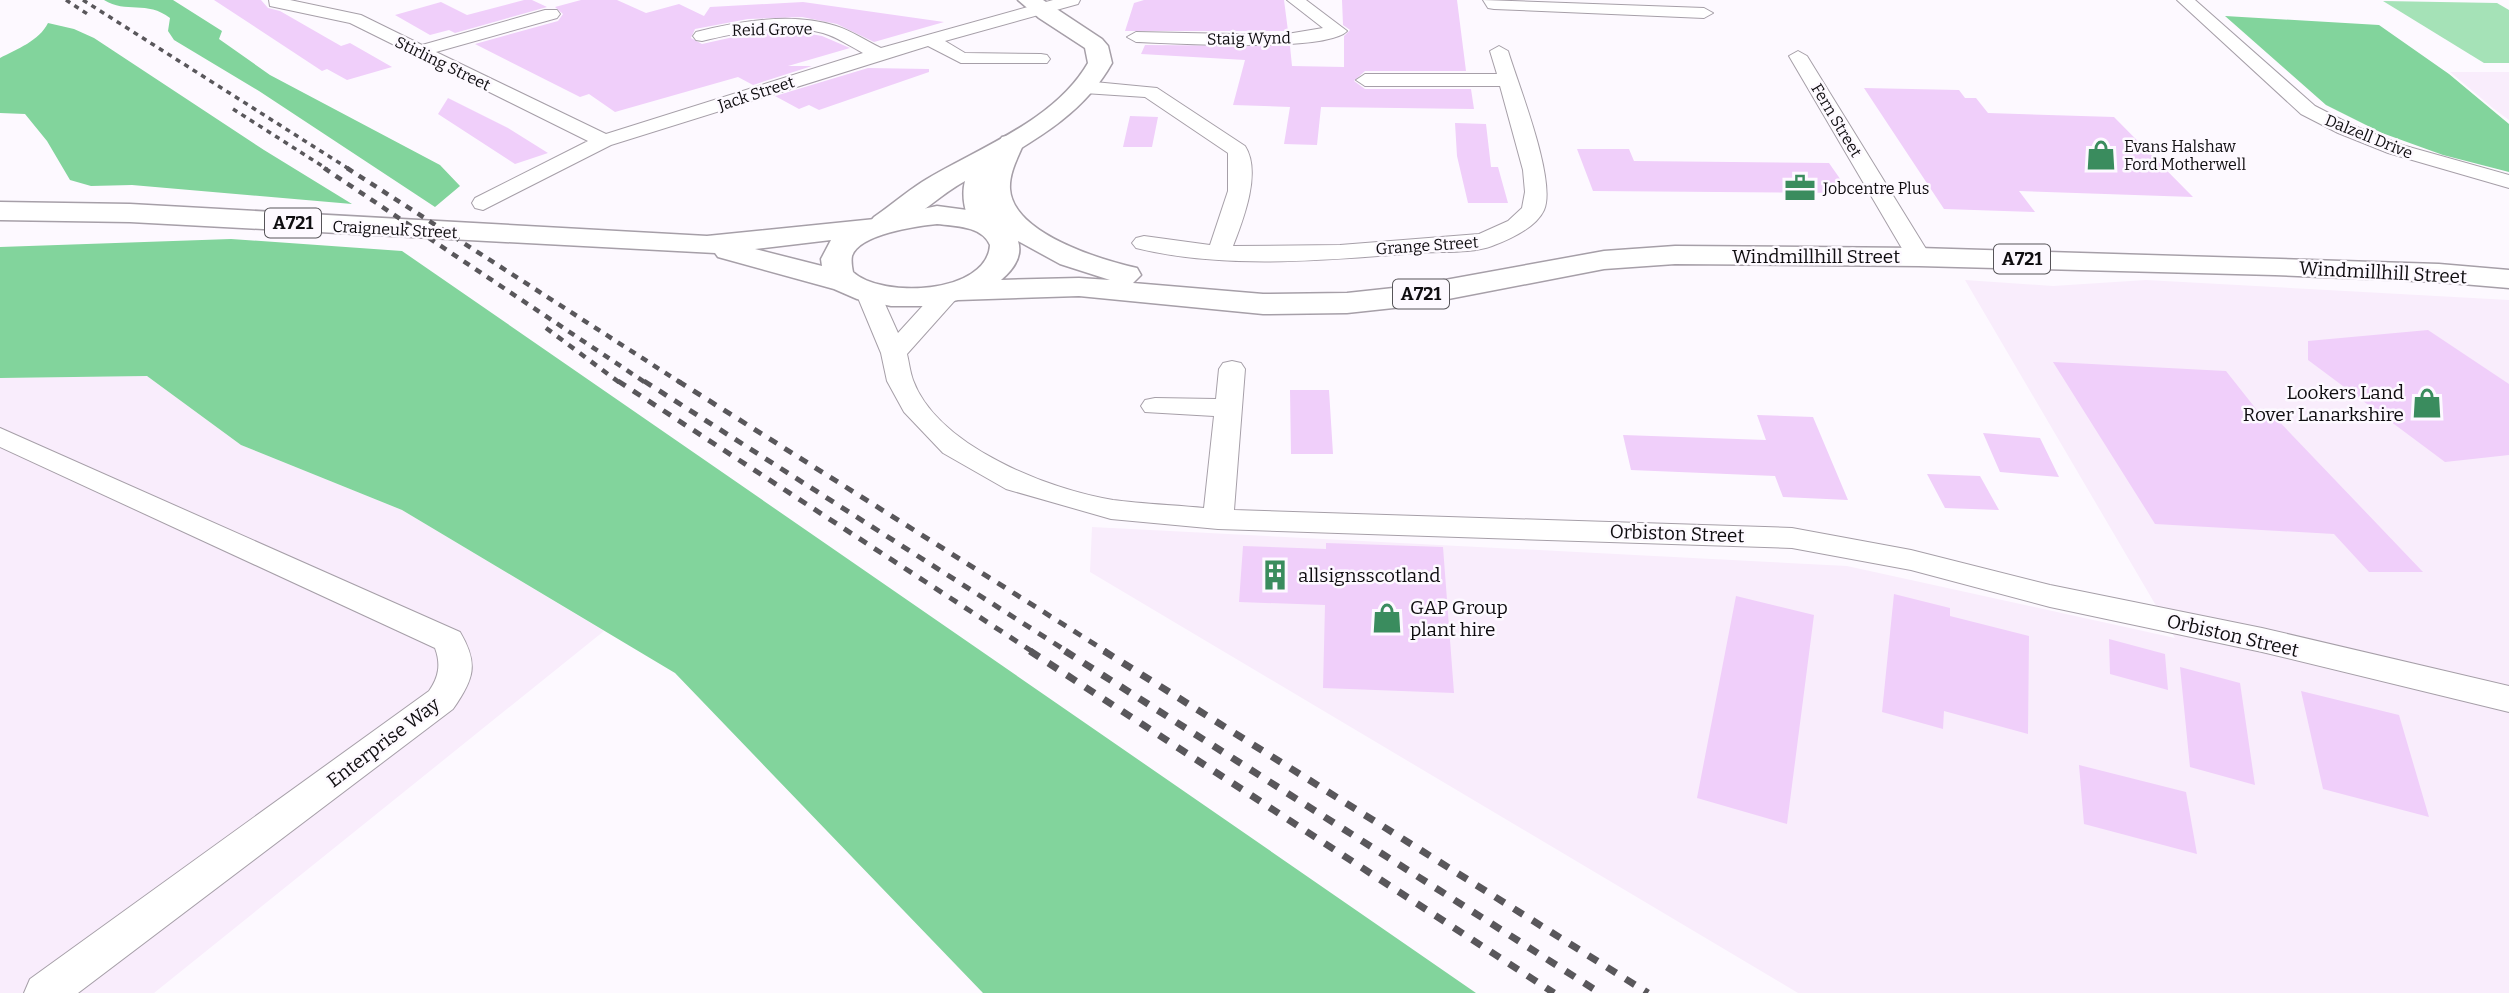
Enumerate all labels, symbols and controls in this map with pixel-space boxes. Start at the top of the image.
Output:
street label: Reid Grove [732,19,813,40]
street label: Staig Wynd [1207,28,1292,49]
street label: Stirling Street [392,32,494,95]
street label: Jack Street [715,72,797,115]
street label: Fern Street [1807,80,1866,161]
street label: Dalzell Drive [2322,110,2415,163]
place label: Evans Halshaw Ford Motherwell [2124,137,2246,174]
shop icon: Evans Halshaw Ford Motherwell [2084,138,2118,172]
office icon: Jobcentre Plus [1783,171,1817,205]
place label: Jobcentre Plus [1822,179,1929,198]
road number: A721 [265,208,321,238]
street label: Craigneuk Street [332,217,458,242]
street label: Grange Street [1375,232,1479,259]
road number: A721 [1994,244,2050,274]
street label: Windmillhill Street [1732,245,1900,268]
street label: Windmillhill Street [2298,257,2468,288]
road number: A721 [1393,280,1449,308]
place label: Lookers Land Rover Lanarkshire [2243,381,2404,426]
shop icon: Lookers Land Rover Lanarkshire [2410,386,2444,420]
street label: Orbiston Street [1609,520,1745,547]
building icon: allsignsscotland [1258,558,1292,592]
place label: allsignsscotland [1298,564,1441,587]
place label: GAP Group plant hire [1410,596,1508,641]
shop icon: GAP Group plant hire [1370,601,1404,635]
street label: Orbiston Street [2165,609,2301,662]
street label: Enterprise Way [322,692,445,792]

